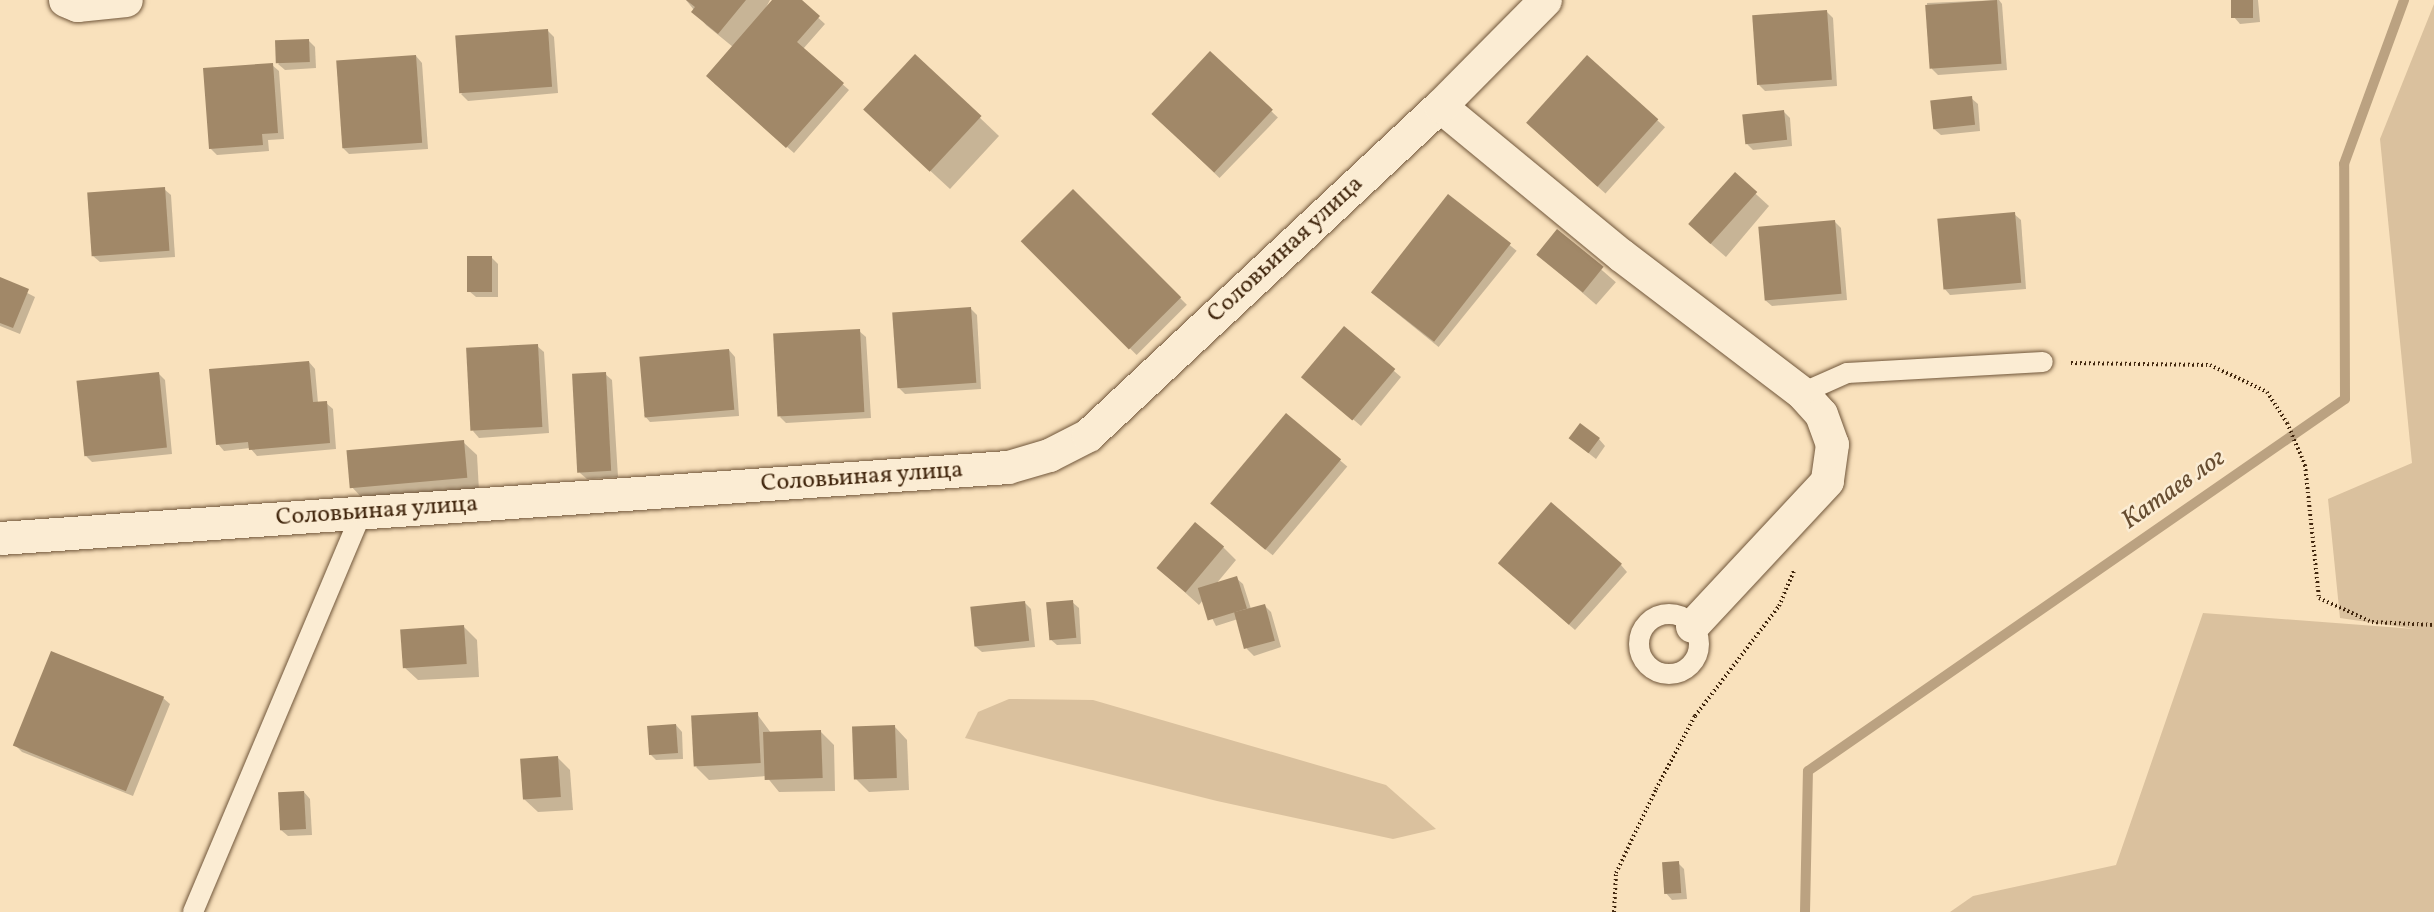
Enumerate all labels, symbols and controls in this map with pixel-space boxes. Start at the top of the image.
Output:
street label: Соловьиная улица [1202,170,1370,330]
water label: Катаев лог [2116,443,2232,537]
street label: Соловьиная улица [760,457,964,499]
street label: Соловьиная улица [275,491,479,533]

